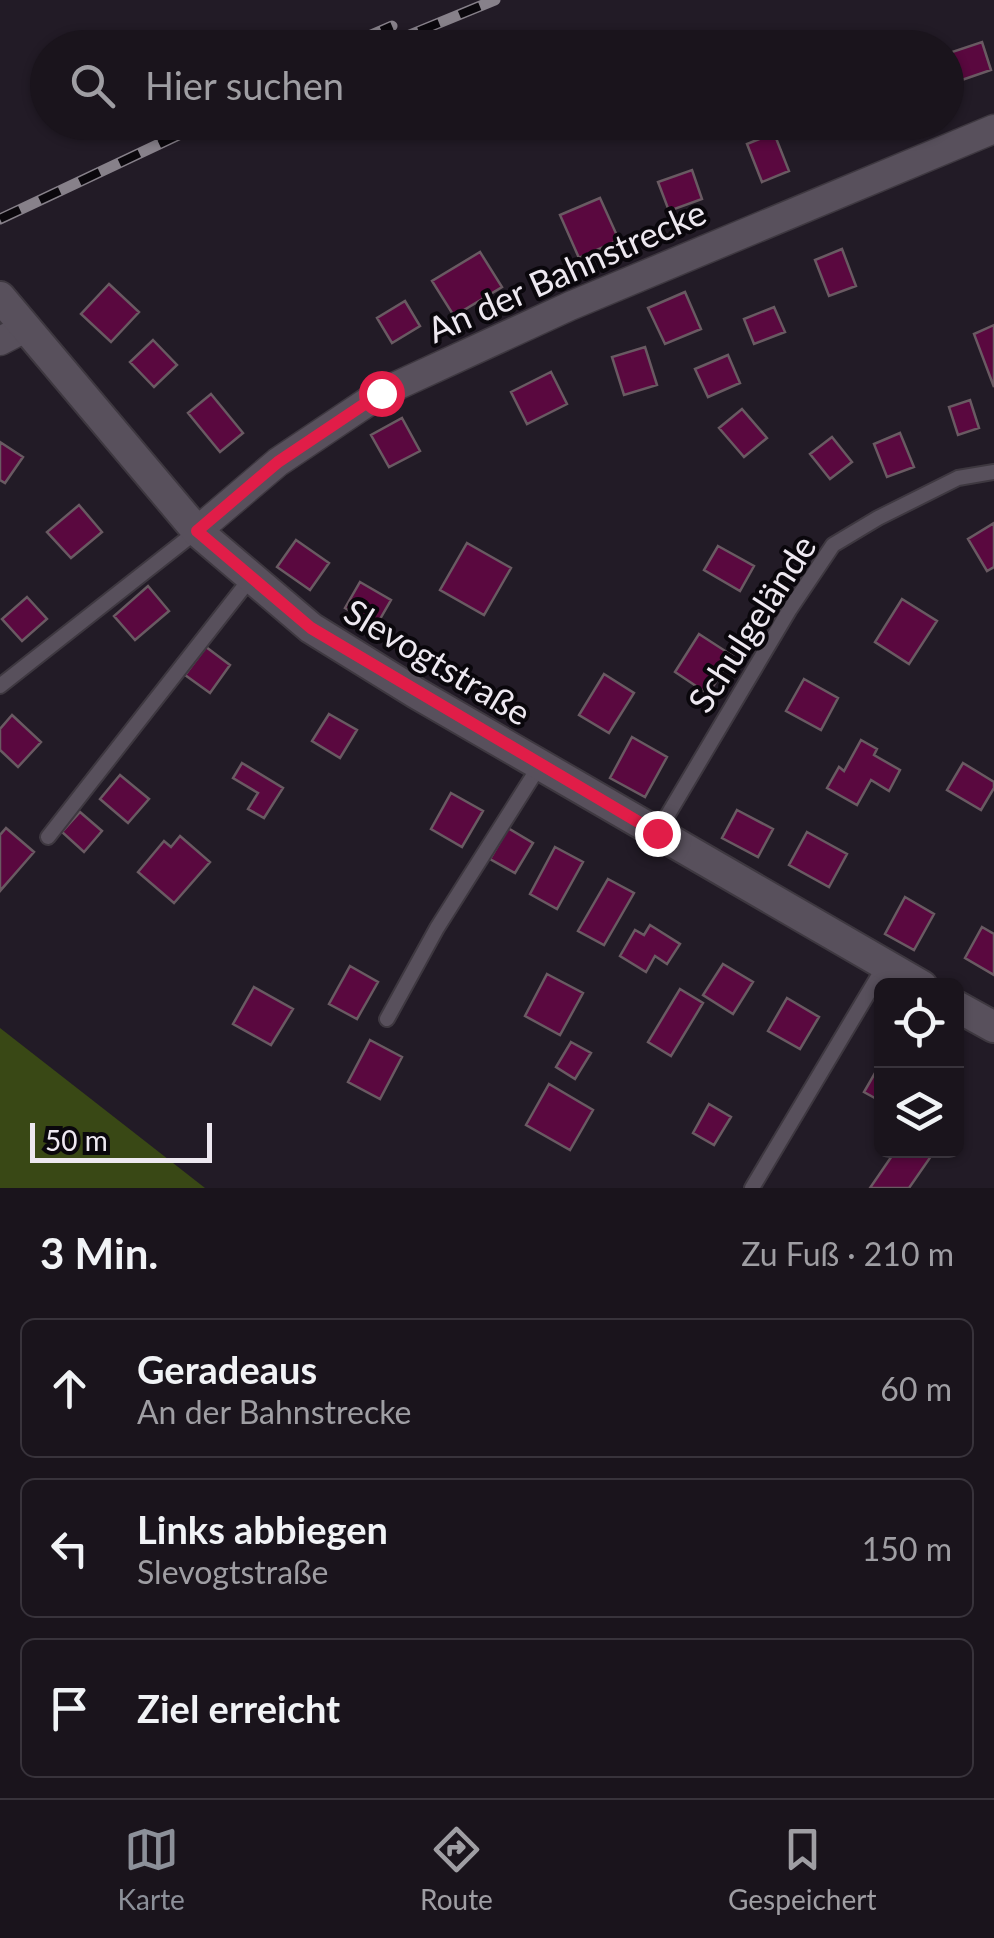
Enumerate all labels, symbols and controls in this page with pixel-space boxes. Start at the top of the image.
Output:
search box [30,30,964,140]
icon: search [65,58,120,113]
text: Hier suchen [145,62,344,108]
street label: An der Bahnstrecke [420,190,712,350]
route start [359,371,405,417]
street label: Schulgelände [678,527,824,719]
street label: Slevogtstraße [337,589,539,733]
route end [635,811,681,857]
map controls [874,978,964,1158]
button: locate [874,978,964,1068]
button: layers [874,1068,964,1158]
scale bar [30,1118,212,1162]
text: 50 m [45,1123,108,1157]
text: 3 Min. [40,1228,158,1278]
text: Zu Fuß · 210 m [741,1234,954,1273]
text: Geradeaus [137,1346,317,1392]
icon: ahead [42,1361,97,1416]
text: 60 m [880,1369,952,1408]
text: An der Bahnstrecke [137,1392,411,1431]
text: Links abbiegen [137,1506,388,1552]
icon: left [42,1521,97,1576]
text: 150 m [862,1529,952,1568]
text: Slevogtstraße [137,1552,329,1591]
icon: arrive [42,1681,97,1736]
text: Ziel erreicht [137,1685,340,1731]
tab: Karte [118,1822,185,1916]
tab: Route [420,1822,493,1916]
tab: Gespeichert [728,1822,876,1916]

